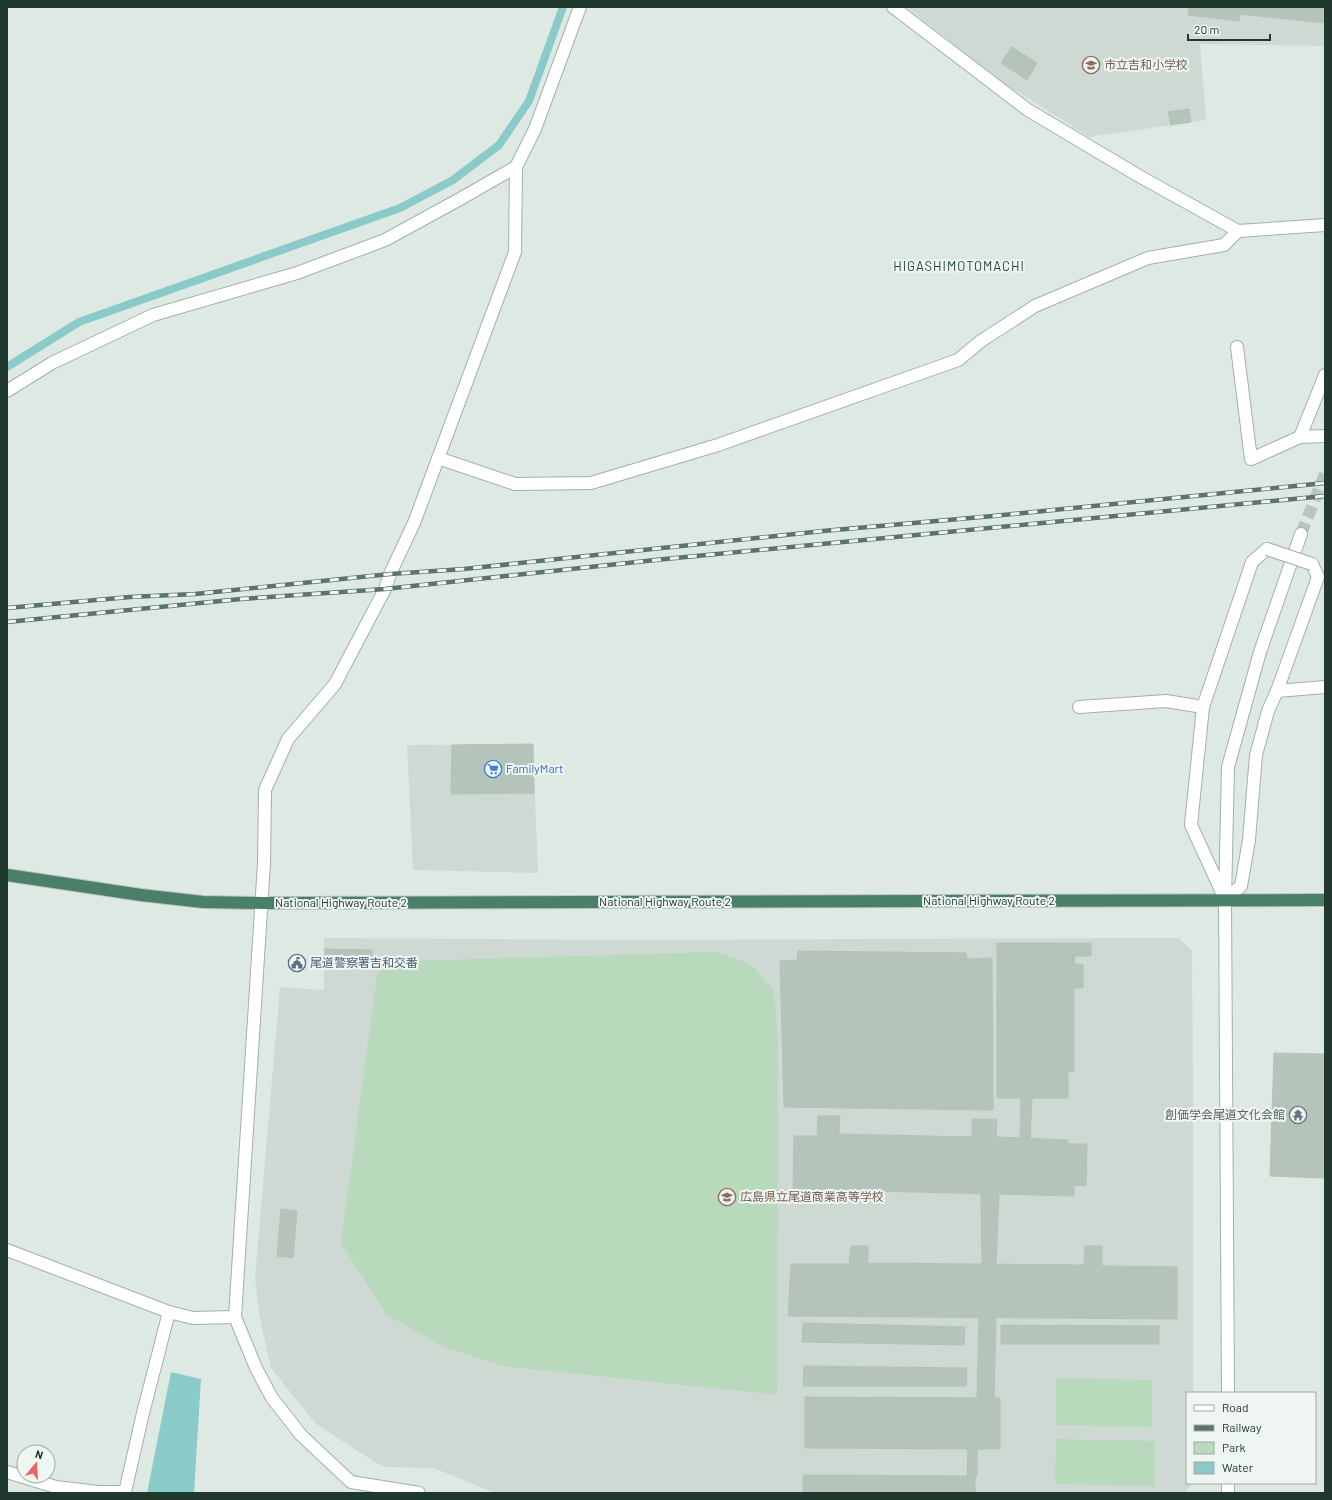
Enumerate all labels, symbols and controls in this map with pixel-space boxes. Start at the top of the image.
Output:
scale bar [1188,16,1270,42]
text: 20 m [1194,22,1220,36]
school or university icon: 市立吉和小学校 [1081,55,1101,75]
place label: 市立吉和小学校 [1104,57,1188,71]
district label: HIGASHIMOTOMACHI [893,258,1025,274]
supermarket icon: FamilyMart [483,759,503,779]
place label: FamilyMart [506,761,563,775]
street label: National Highway Route 2 [923,893,1055,907]
street label: National Highway Route 2 [599,894,731,908]
street label: National Highway Route 2 [275,895,407,909]
public building icon: 尾道警察署吉和交番 [287,953,307,973]
place label: 尾道警察署吉和交番 [310,955,418,969]
temple icon: 創価学会尾道文化会館 [1288,1105,1308,1125]
place label: 創価学会尾道文化会館 [1165,1107,1285,1121]
school or university icon: 広島県立尾道商業高等学校 [717,1187,737,1207]
place label: 広島県立尾道商業高等学校 [740,1189,884,1203]
legend [1186,1392,1316,1484]
text: Road [1222,1400,1249,1414]
text: Railway [1222,1420,1262,1434]
text: Park [1222,1440,1246,1454]
north arrow [16,1444,56,1484]
text: N [34,1447,45,1461]
text: Water [1222,1460,1254,1474]

